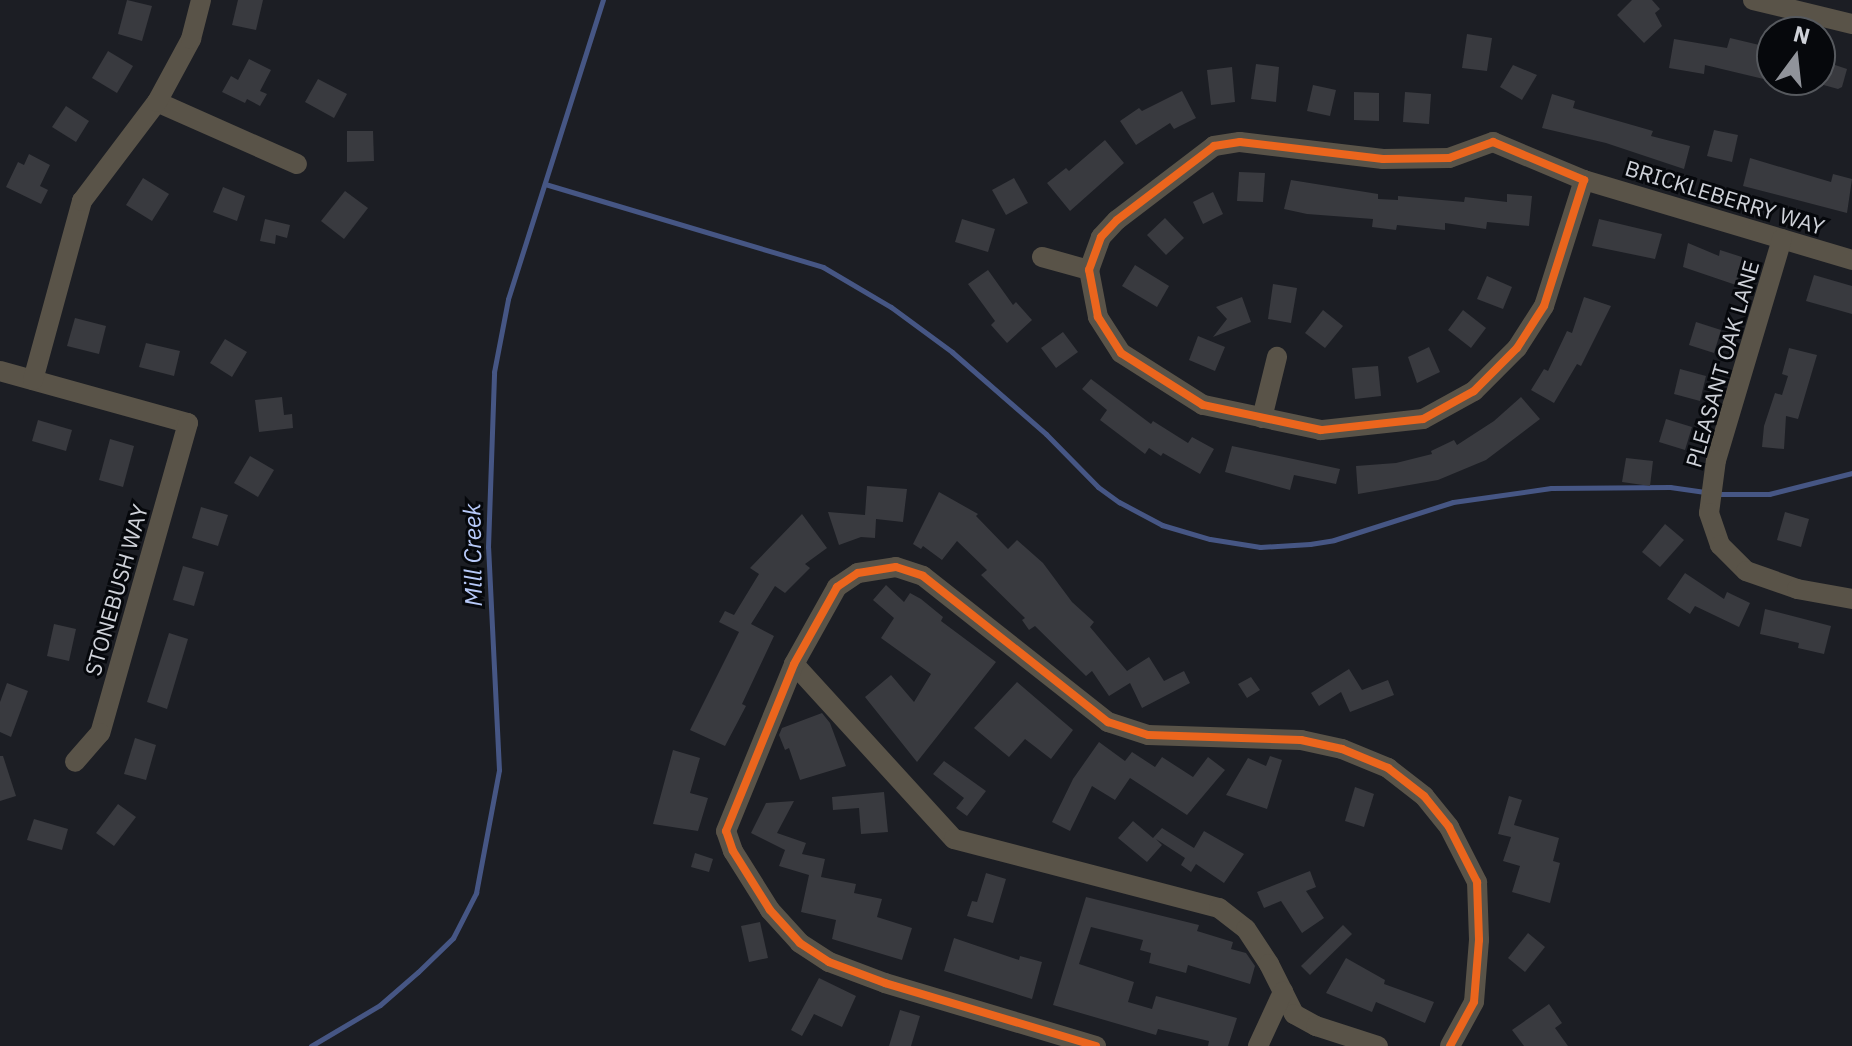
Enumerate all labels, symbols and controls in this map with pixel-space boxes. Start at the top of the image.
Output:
north arrow [1756,16,1836,96]
text: N [1790,18,1813,50]
street label: BRICKLEBERRY WAY [1622,154,1828,240]
street label: PLEASANT OAK LANE [1680,258,1764,470]
street label: STONEBUSH WAY [79,501,153,679]
water label: Mill Creek [458,503,488,607]

